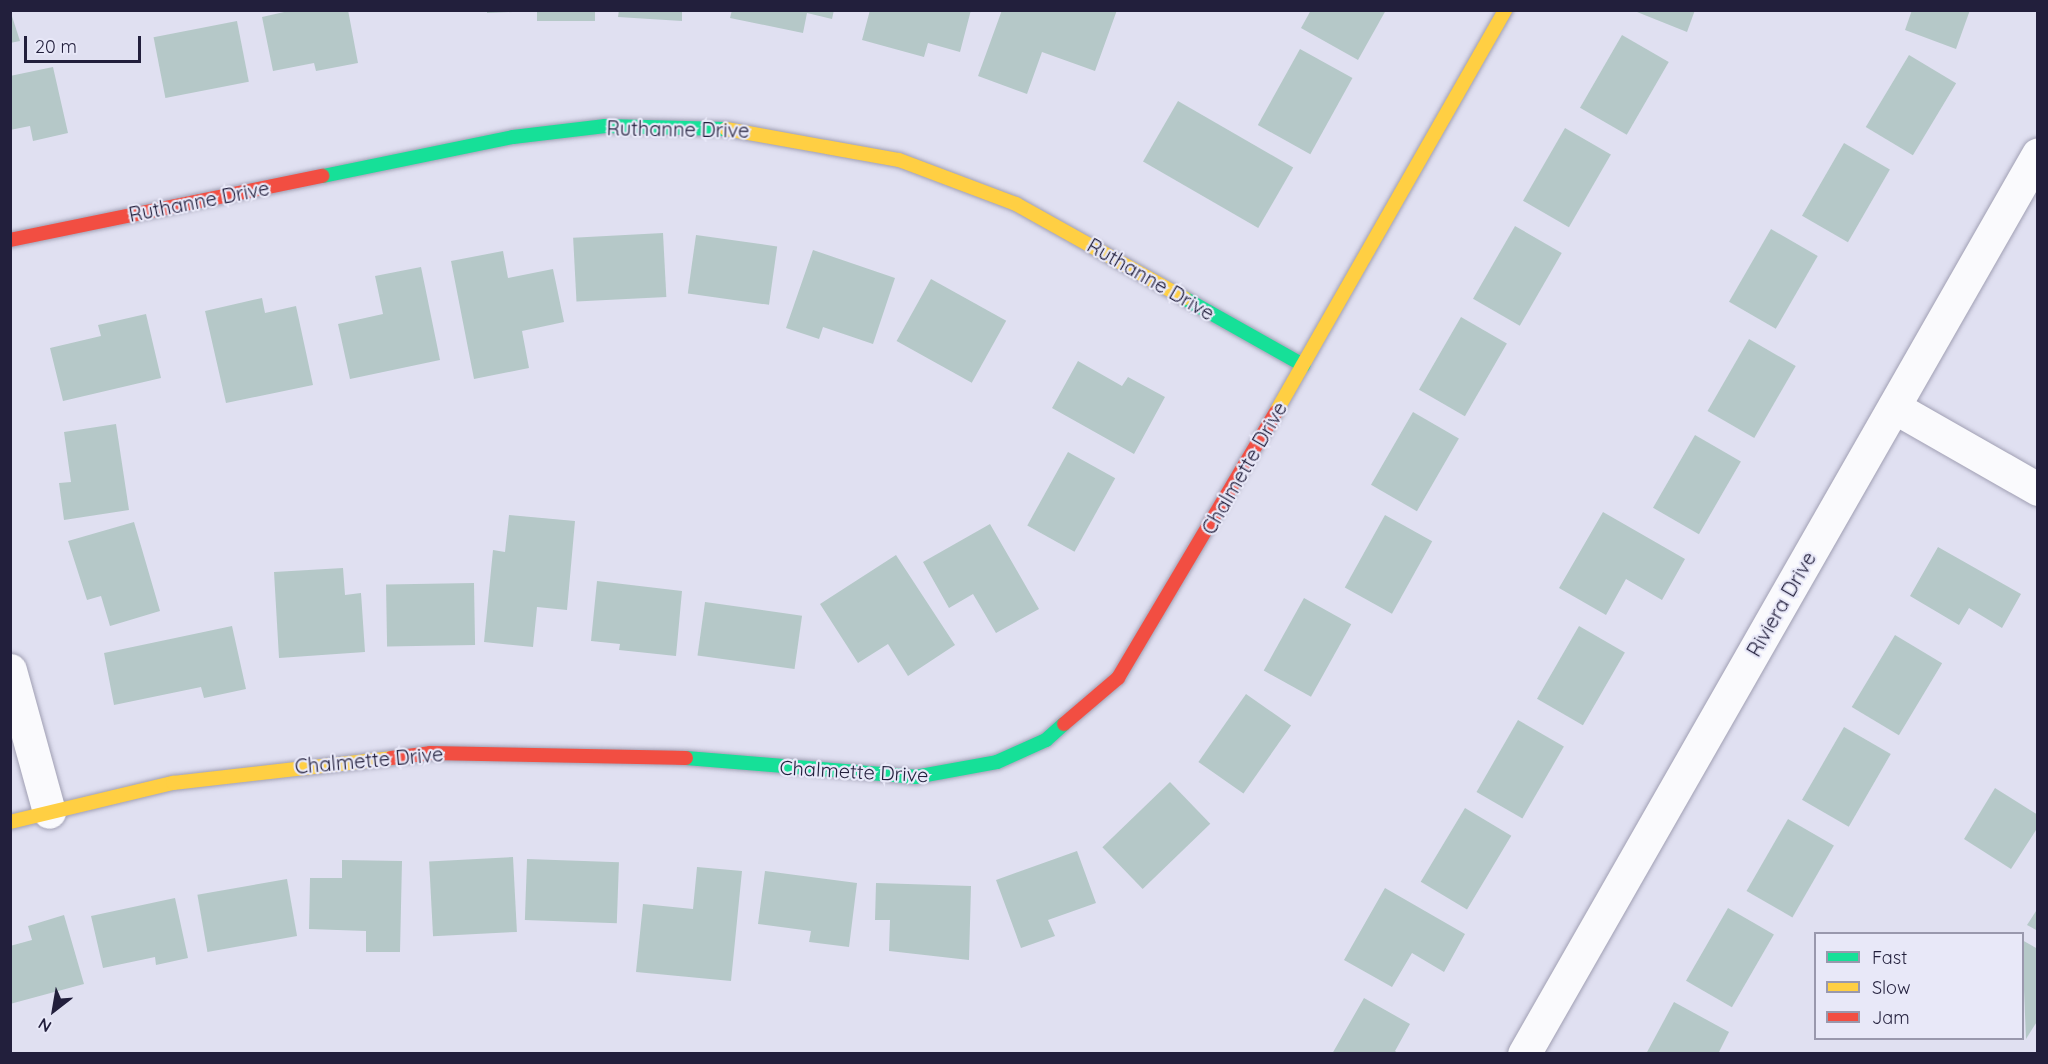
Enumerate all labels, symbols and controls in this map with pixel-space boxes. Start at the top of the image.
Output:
scale bar [27,24,144,62]
text: 20 m [35,35,77,58]
street label: Ruthanne Drive [606,116,750,142]
street label: Ruthanne Drive [127,176,271,226]
street label: Ruthanne Drive [1083,233,1219,325]
street label: Chalmette Drive [1196,397,1292,539]
street label: Riviera Drive [1741,547,1821,661]
street label: Chalmette Drive [294,742,444,778]
street label: Chalmette Drive [779,755,929,787]
legend [1814,932,2024,1040]
text: Fast [1872,946,1907,969]
text: Slow [1872,976,1910,999]
north arrow [24,980,84,1040]
text: Jam [1872,1006,1910,1029]
text: N [35,1014,55,1037]

